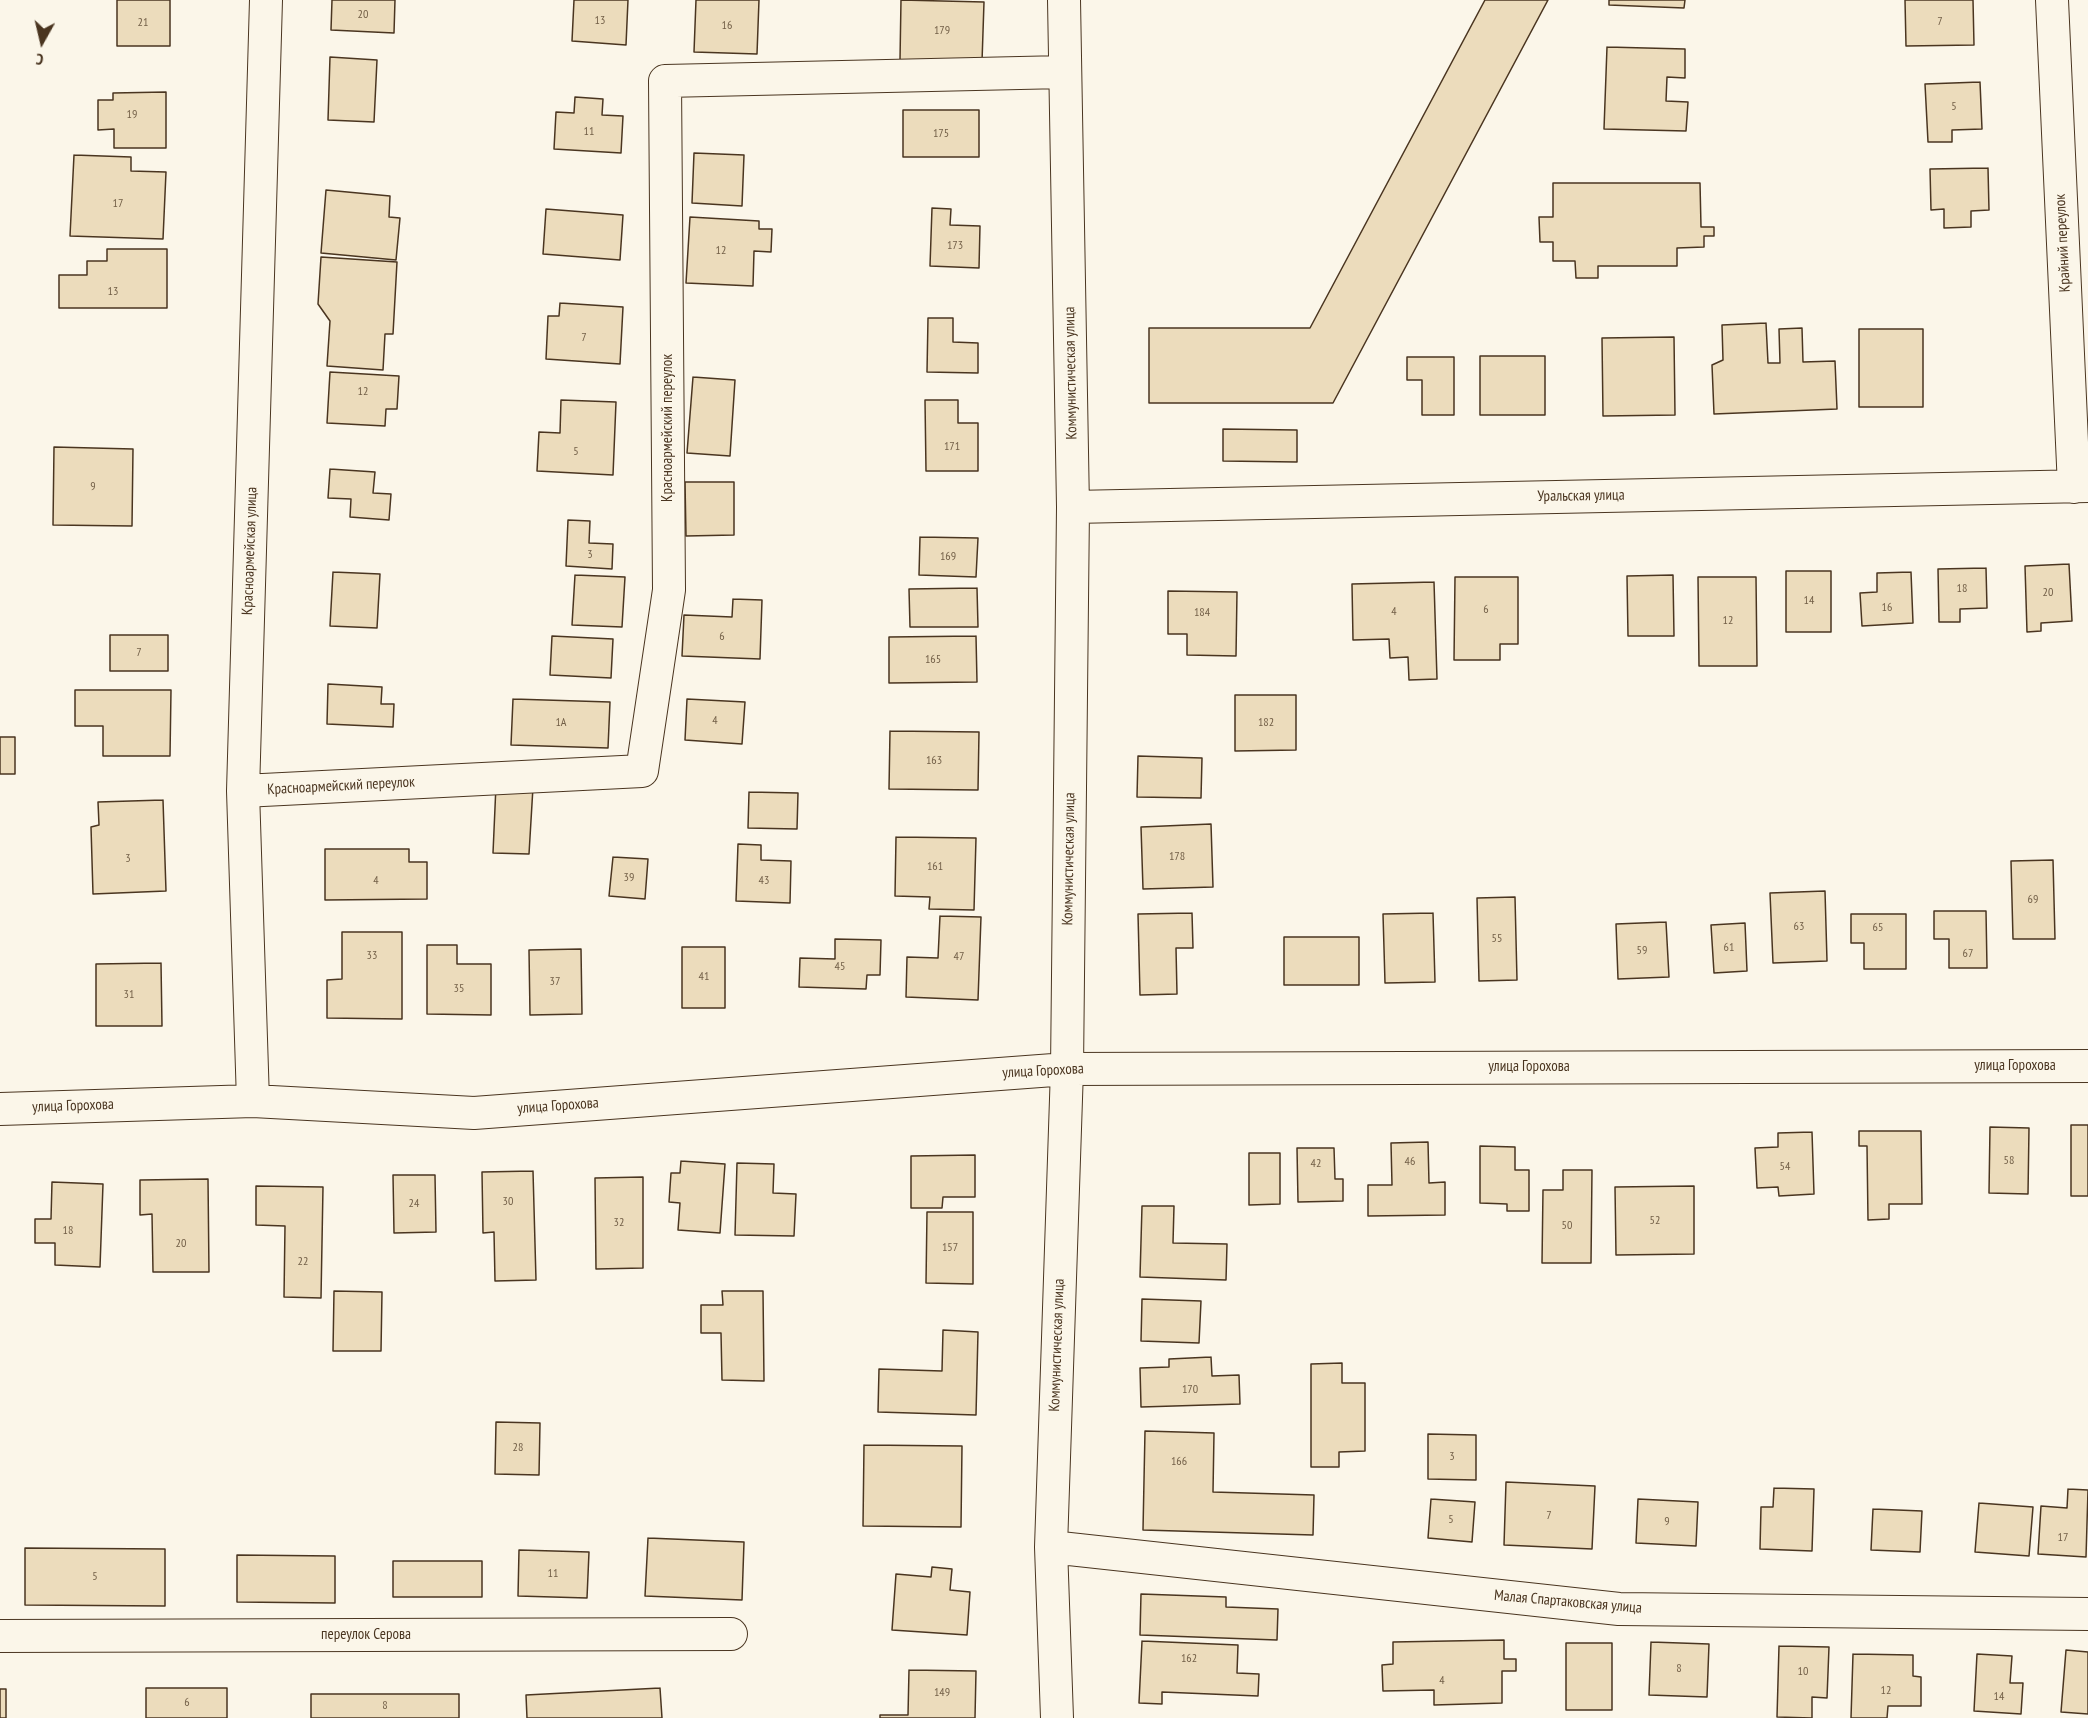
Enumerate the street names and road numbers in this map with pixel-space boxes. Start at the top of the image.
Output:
street label: Крайний переулок [2051,193,2075,293]
street label: Коммунистическая улица [1061,306,1081,440]
street label: Красноармейский переулок [659,354,677,502]
street label: Уральская улица [1537,486,1625,506]
street label: Красноармейская улица [239,487,261,615]
street label: Красноармейский переулок [267,773,415,799]
street label: Коммунистическая улица [1059,792,1079,926]
street label: улица Горохова [1974,1057,2056,1075]
street label: улица Горохова [1488,1058,1570,1076]
street label: улица Горохова [1002,1060,1084,1082]
street label: улица Горохова [517,1094,599,1118]
street label: улица Горохова [32,1096,114,1116]
street label: Коммунистическая улица [1046,1278,1068,1412]
street label: Малая Спартаковская улица [1493,1587,1643,1617]
street label: переулок Серова [321,1626,411,1644]

